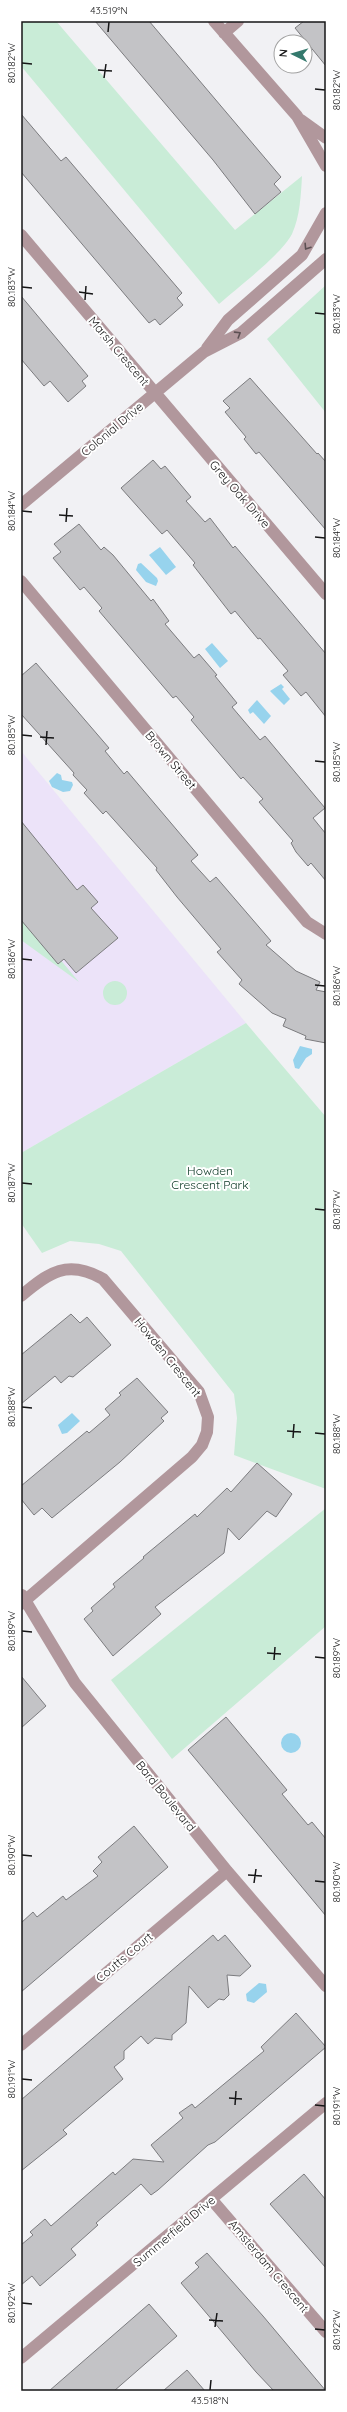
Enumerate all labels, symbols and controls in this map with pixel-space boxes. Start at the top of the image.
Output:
text: 43.519°N [90,4,128,17]
north arrow [273,34,313,74]
text: 80.182°W [5,42,18,83]
text: N [276,48,290,58]
text: 80.182°W [330,69,343,110]
one-way arrow [305,243,312,250]
text: 80.183°W [5,267,18,307]
text: 80.183°W [330,294,343,334]
street label: Marsh Crescent [86,313,152,389]
one-way arrow [234,331,241,338]
street label: Colonial Drive [78,398,146,459]
street label: Grey Oak Drive [207,457,274,531]
text: 80.184°W [5,491,18,531]
text: 80.184°W [330,518,343,558]
text: 80.185°W [5,715,18,755]
street label: Brown Street [142,728,200,792]
text: 80.185°W [330,742,343,782]
text: 80.186°W [5,939,18,979]
text: 80.186°W [330,966,343,1006]
text: 80.187°W [5,1163,18,1203]
park label: Howden Crescent Park [171,1163,249,1192]
text: 80.187°W [330,1190,343,1230]
street label: Howden Crescent [131,1314,205,1400]
text: 80.188°W [5,1387,18,1427]
text: 80.188°W [330,1414,343,1454]
text: 80.189°W [5,1610,18,1651]
text: 80.189°W [330,1637,343,1678]
street label: Bard Boulevard [133,1758,199,1834]
text: 80.190°W [5,1834,18,1875]
text: 80.190°W [330,1861,343,1902]
street label: Coutts Court [92,1929,156,1985]
text: 80.191°W [5,2059,18,2098]
text: 80.191°W [330,2086,343,2125]
street label: Summerfield Drive [130,2192,218,2270]
street label: Amsterdam Crescent [226,2216,312,2316]
text: 80.192°W [5,2282,18,2323]
text: 80.192°W [330,2309,343,2350]
text: 43.518°N [191,2394,229,2407]

